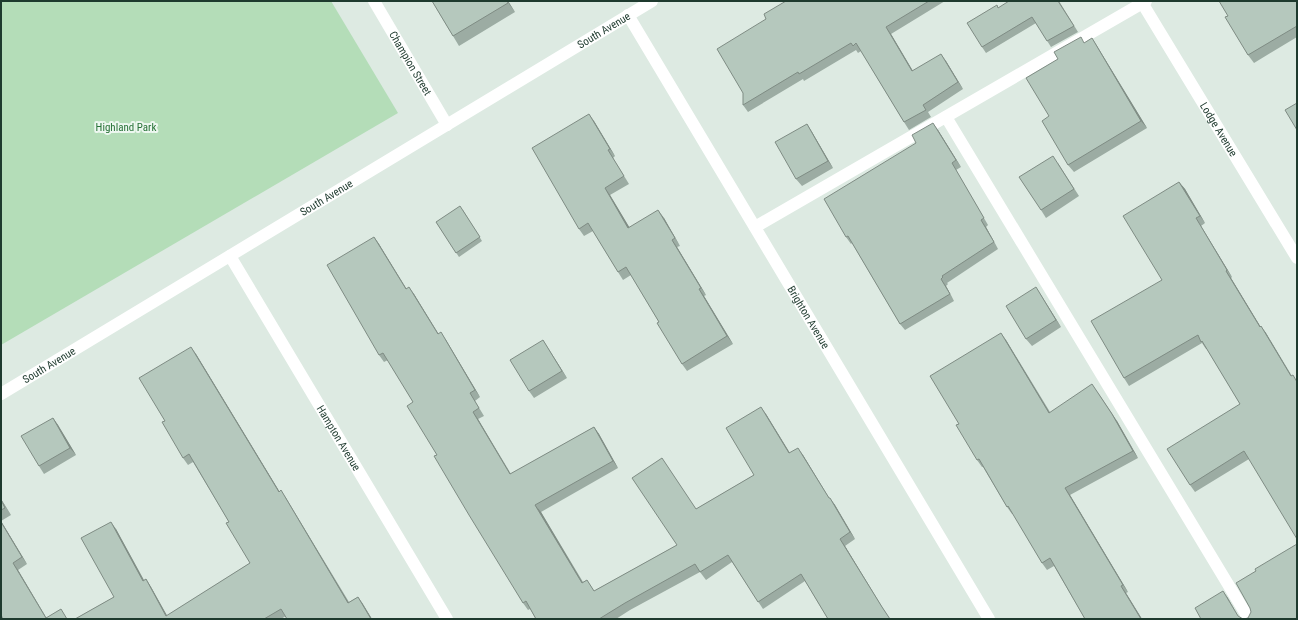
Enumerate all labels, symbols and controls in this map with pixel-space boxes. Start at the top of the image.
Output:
street label: South Avenue [575,10,633,51]
street label: Champion Street [386,29,434,98]
street label: Lodge Avenue [1197,100,1240,159]
park label: Highland Park [96,121,156,134]
street label: South Avenue [298,177,355,219]
street label: Brighton Avenue [784,284,832,351]
street label: South Avenue [20,345,78,386]
street label: Hampton Avenue [314,403,363,473]

